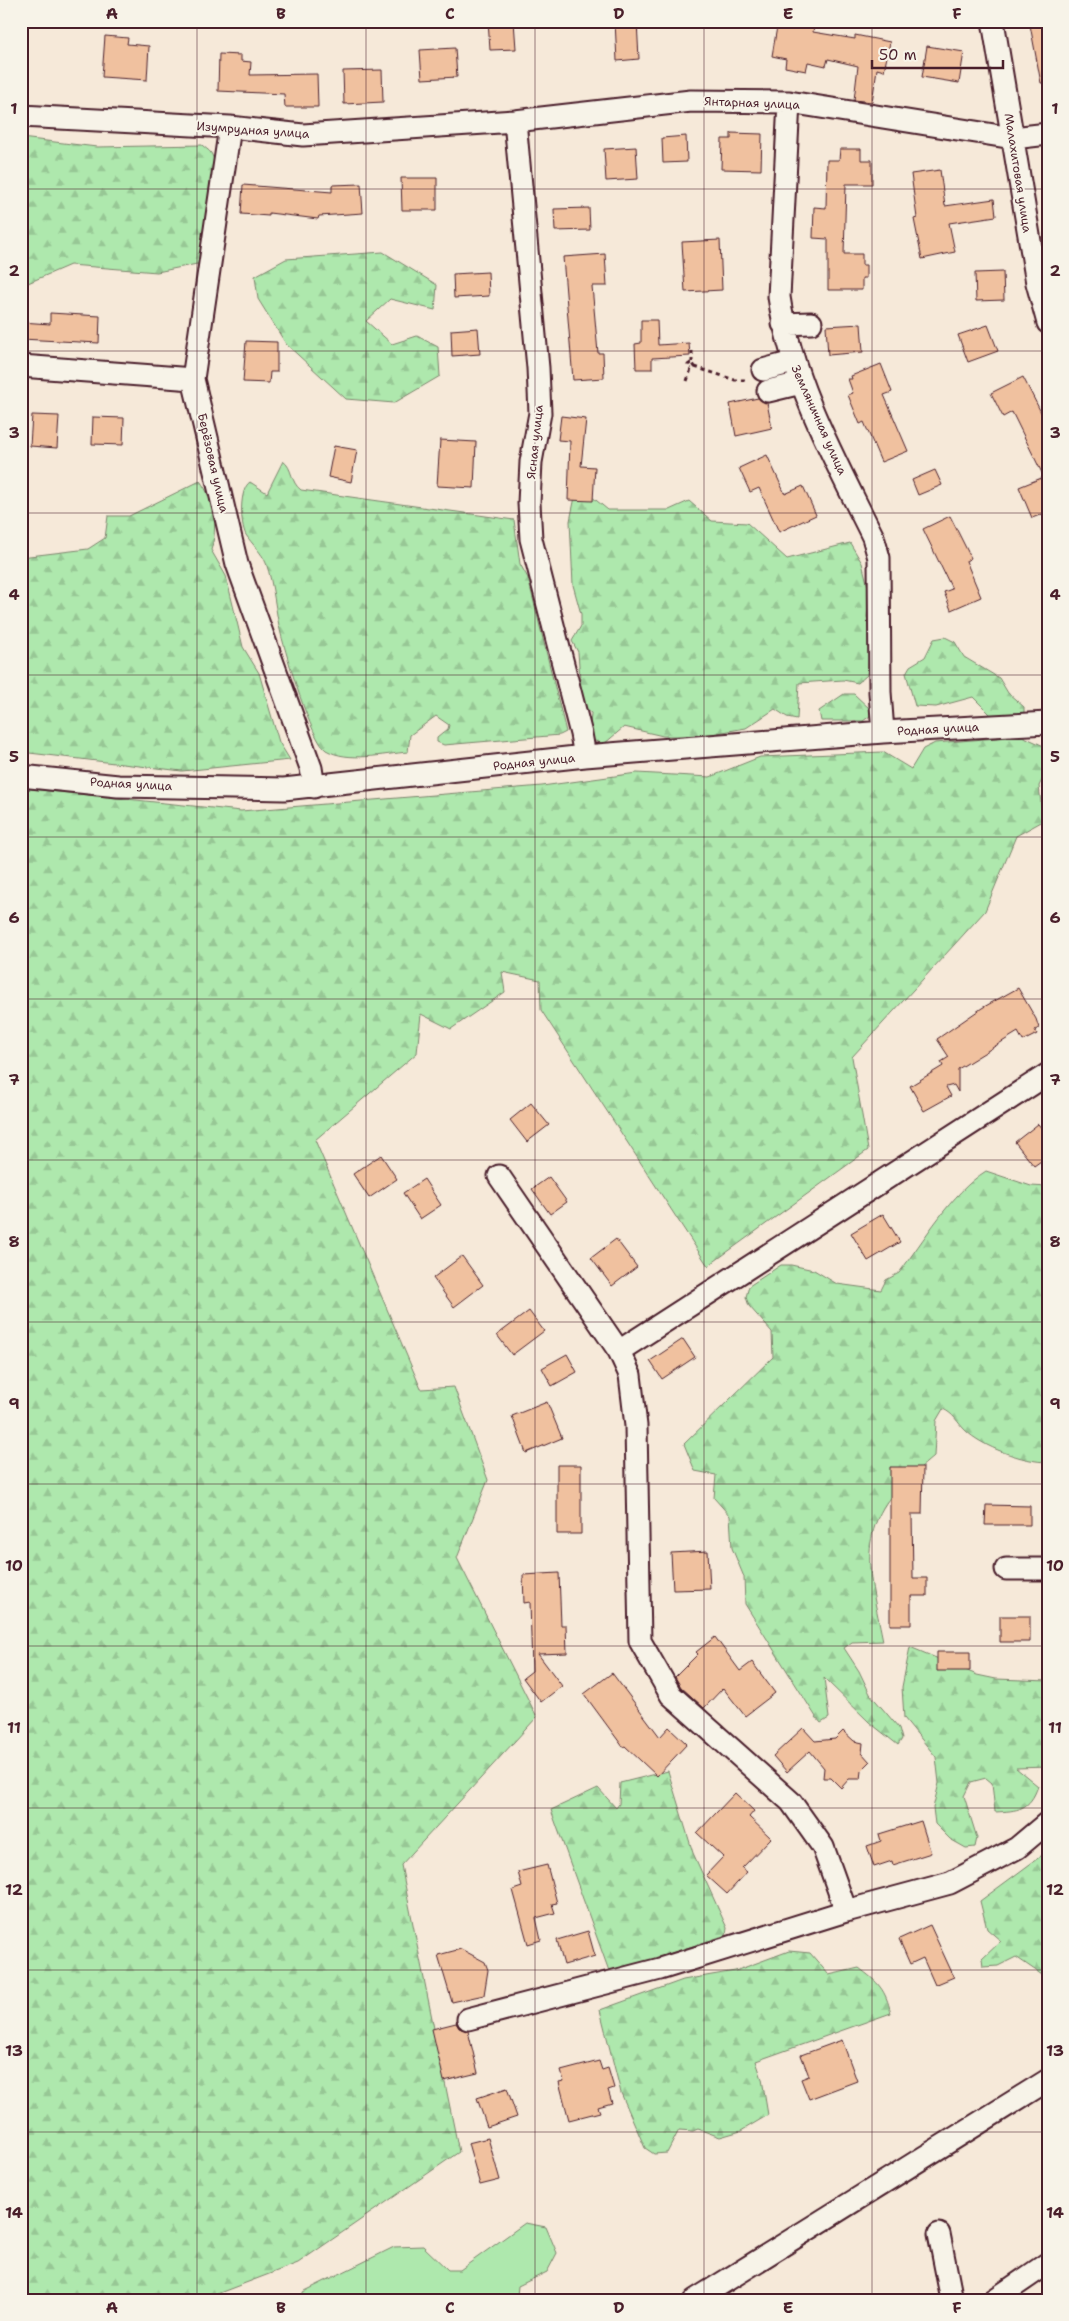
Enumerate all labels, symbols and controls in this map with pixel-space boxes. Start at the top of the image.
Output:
text: A [106,3,118,24]
text: B [276,3,286,24]
text: C [445,3,455,24]
text: D [613,3,625,24]
text: E [783,3,793,24]
text: F [952,3,962,24]
scale bar [872,38,1003,70]
text: 50 m [879,45,917,65]
street label: Янтарная улица [704,93,801,113]
text: 1 [10,98,18,119]
text: 1 [1051,98,1059,119]
street label: Малахитовая улица [1001,112,1035,234]
street label: Изумрудная улица [196,118,311,142]
text: 2 [8,260,20,281]
text: 2 [1049,260,1061,281]
street label: Земляничная улица [788,362,851,478]
street label: Ясная улица [523,404,547,480]
street label: Берёзовая улица [194,412,232,515]
text: 3 [8,422,20,443]
text: 3 [1049,422,1061,443]
text: 4 [8,584,20,605]
text: 4 [1049,584,1061,605]
street label: Родная улица [896,719,980,739]
text: 5 [9,746,19,767]
text: 5 [1050,746,1060,767]
street label: Родная улица [492,750,576,774]
street label: Родная улица [89,774,173,794]
text: 6 [8,907,20,928]
text: 6 [1049,907,1061,928]
text: 7 [8,1069,20,1090]
text: 7 [1049,1069,1061,1090]
text: 8 [8,1231,20,1252]
text: 8 [1049,1231,1061,1252]
text: 9 [8,1393,20,1414]
text: 9 [1049,1393,1061,1414]
text: 10 [5,1555,23,1576]
text: 10 [1046,1555,1064,1576]
text: 11 [7,1717,21,1738]
text: 11 [1048,1717,1062,1738]
text: 12 [5,1879,23,1900]
text: 12 [1046,1879,1064,1900]
text: 13 [5,2040,23,2061]
text: 13 [1046,2040,1064,2061]
text: 14 [5,2202,23,2223]
text: 14 [1046,2202,1064,2223]
text: A [106,2297,118,2318]
text: B [276,2297,286,2318]
text: C [445,2297,455,2318]
text: D [613,2297,625,2318]
text: E [783,2297,793,2318]
text: F [952,2297,962,2318]

